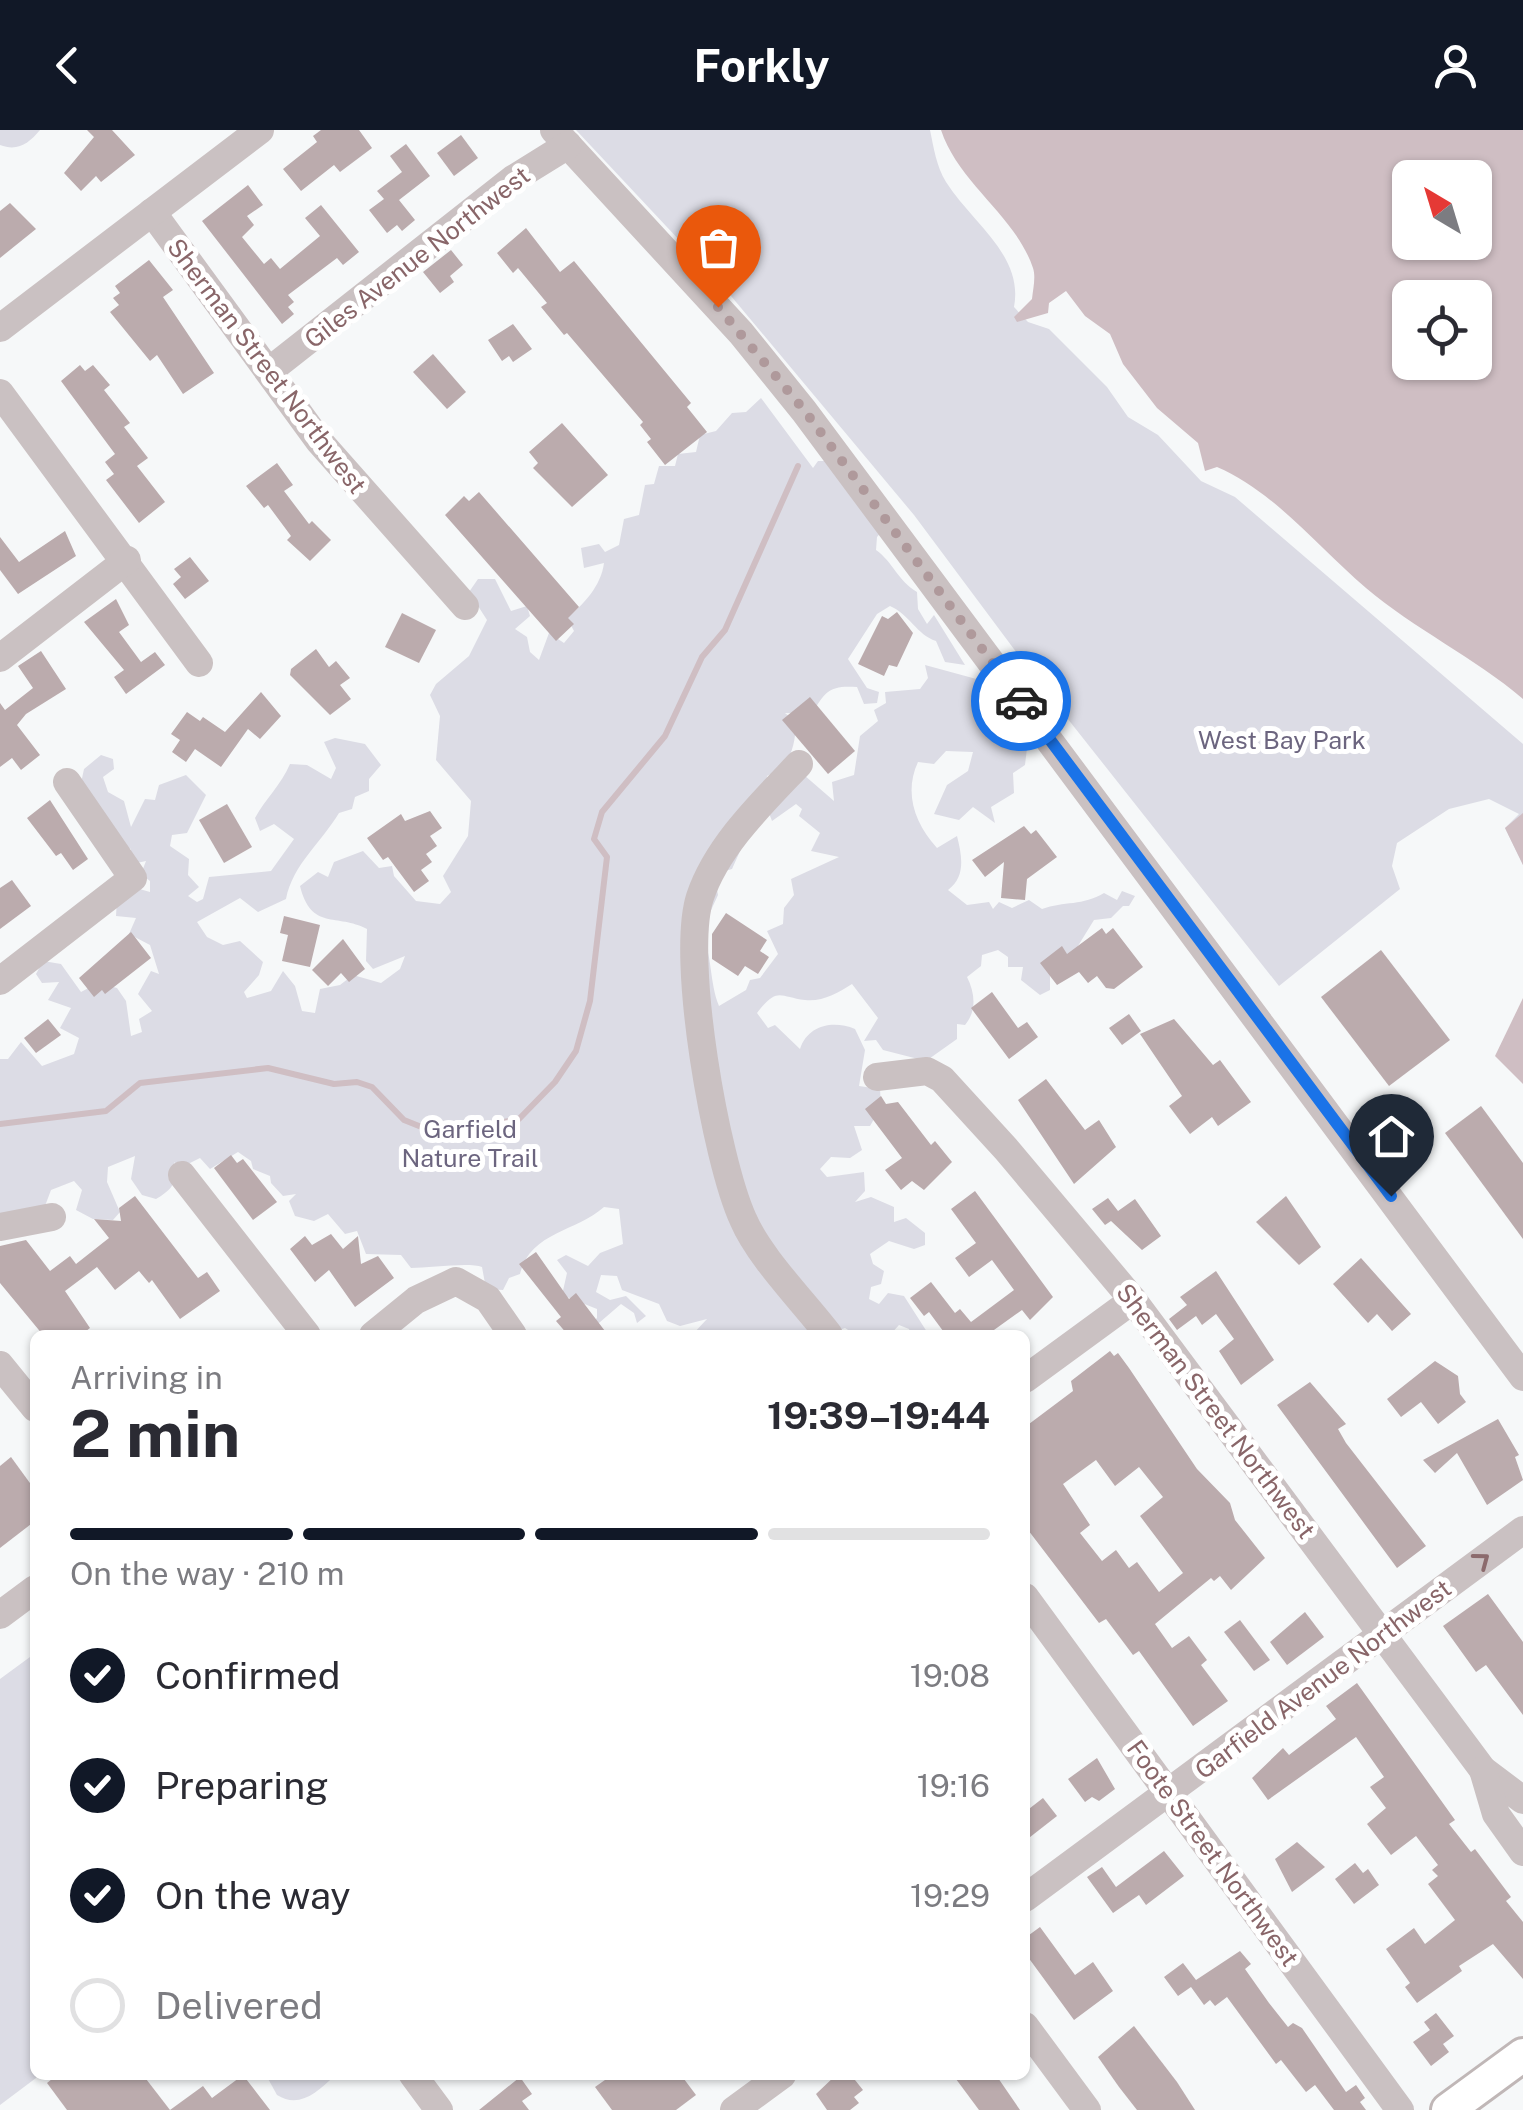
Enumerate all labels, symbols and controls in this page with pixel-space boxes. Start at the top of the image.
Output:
icon: back [40,38,95,93]
icon: person [1428,38,1483,93]
text: Forkly [693,39,830,92]
street label: Giles Avenue Northwest [298,160,536,354]
north arrow [1392,160,1492,260]
map controls [1392,160,1492,380]
pin [676,205,761,308]
icon: bag [691,220,746,275]
street label: Sherman Street Northwest [161,233,373,499]
button: locate [1392,280,1492,380]
courier [971,651,1071,751]
icon: car [994,674,1049,729]
park label: West Bay Park [1198,725,1366,755]
pin [1349,1094,1434,1197]
icon: home [1364,1109,1419,1164]
park label: Garfield Nature Trail [401,1114,539,1173]
street label: Sherman Street Northwest [1110,1278,1322,1544]
text: Arriving in [70,1359,223,1396]
text: 19:39–19:44 [767,1393,990,1438]
text: 2 min [70,1395,240,1472]
text: On the way · 210 m [70,1555,344,1592]
one-way arrow [1471,1555,1489,1572]
street label: Garfield Avenue Northwest [1189,1573,1457,1785]
icon: check [70,1648,125,1703]
text: Confirmed [155,1653,340,1698]
text: 19:08 [910,1657,990,1694]
street label: Foote Street Northwest [1121,1734,1305,1972]
icon: check [70,1758,125,1813]
text: Preparing [155,1763,329,1808]
text: 19:16 [917,1767,990,1804]
icon: check [70,1868,125,1923]
text: On the way [155,1873,351,1918]
text: 19:29 [910,1877,990,1914]
text: Delivered [155,1983,323,2028]

